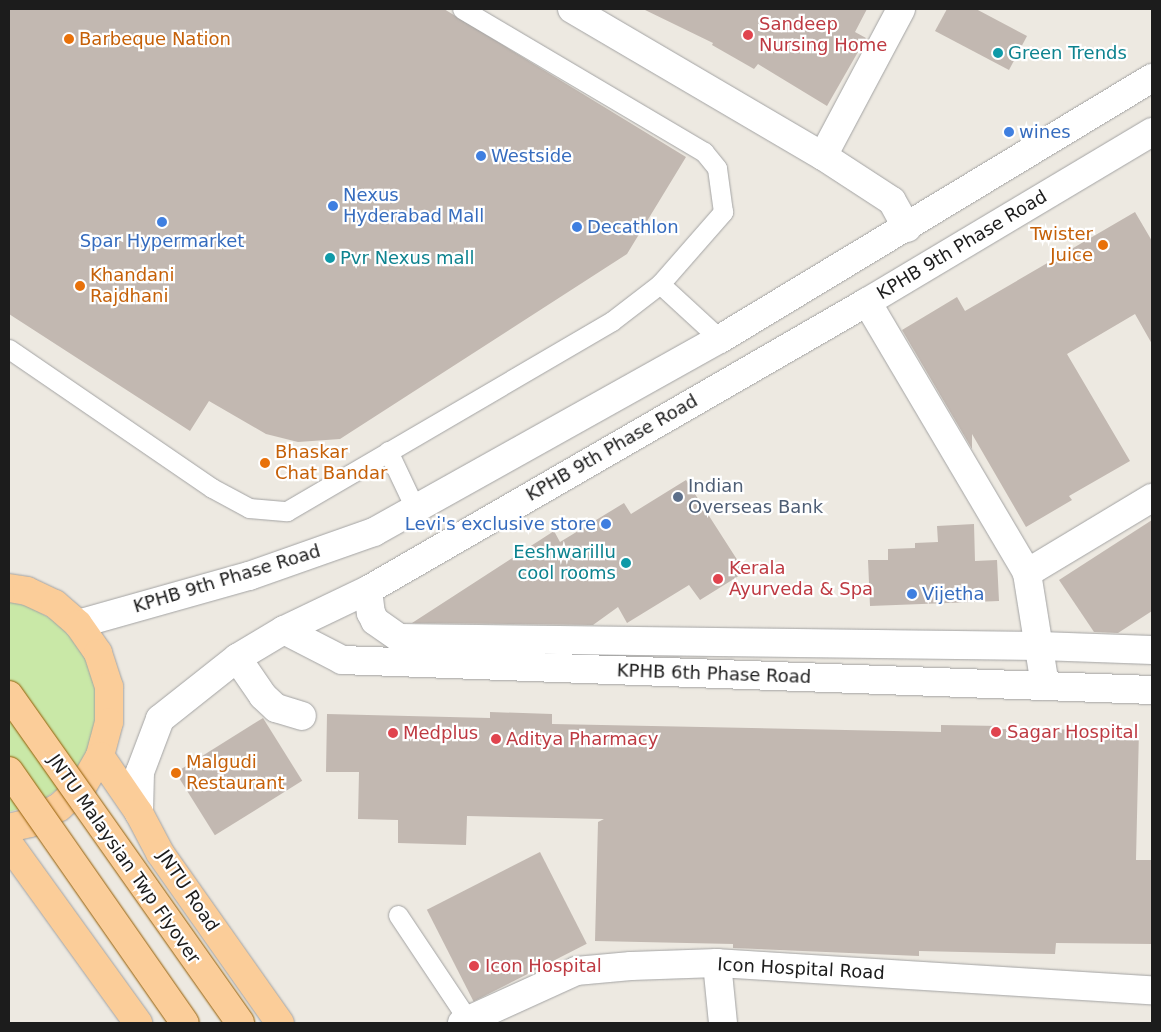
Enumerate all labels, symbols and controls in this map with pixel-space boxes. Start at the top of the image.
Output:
place label: Sandeep Nursing Home [759,14,887,56]
place label: Barbeque Nation [79,28,231,50]
marker: Sandeep Nursing Home [741,28,755,42]
marker: Barbeque Nation [63,33,75,45]
place label: Green Trends [1008,42,1127,64]
marker: Green Trends [992,47,1004,59]
place label: wines [1019,121,1071,143]
marker: wines [1003,126,1015,138]
place label: Westside [491,145,572,167]
marker: Westside [475,150,487,162]
place label: Nexus Hyderabad Mall [343,185,484,228]
street label: KPHB 9th Phase Road [873,186,1051,304]
marker: Nexus Hyderabad Mall [327,200,339,212]
marker: Spar Hypermarket [156,216,168,228]
place label: Decathlon [587,216,679,238]
marker: Decathlon [571,221,583,233]
place label: Twister Juice [1030,224,1093,266]
place label: Spar Hypermarket [80,230,244,252]
marker: Twister Juice [1097,239,1109,251]
place label: Pvr Nexus mall [340,247,475,269]
marker: Pvr Nexus mall [324,252,336,264]
place label: Khandani Rajdhani [90,265,175,308]
marker: Khandani Rajdhani [74,280,86,292]
street label: KPHB 9th Phase Road [522,390,702,506]
place label: Bhaskar Chat Bandar [275,442,387,484]
marker: Bhaskar Chat Bandar [259,457,271,469]
place label: Indian Overseas Bank [688,476,823,518]
marker: Indian Overseas Bank [672,491,684,503]
place label: Levi's exclusive store [405,513,596,535]
marker: Levi's exclusive store [600,518,612,530]
street label: KPHB 9th Phase Road [131,540,323,618]
place label: Eeshwarillu cool rooms [513,542,616,584]
marker: Eeshwarillu cool rooms [620,557,632,569]
place label: Kerala Ayurveda & Spa [729,558,873,600]
marker: Kerala Ayurveda & Spa [711,572,725,586]
place label: Vijetha [922,583,984,605]
marker: Vijetha [906,588,918,600]
street label: KPHB 6th Phase Road [616,660,812,688]
place label: Sagar Hospital [1007,721,1138,743]
place label: Medplus [403,722,478,744]
marker: Sagar Hospital [989,725,1003,739]
marker: Medplus [387,727,399,739]
place label: Aditya Pharmacy [506,728,658,750]
marker: Aditya Pharmacy [490,733,502,745]
street label: JNTU Malaysian Twp Flyover [43,750,205,968]
place label: Malgudi Restaurant [186,752,285,794]
marker: Malgudi Restaurant [170,767,182,779]
street label: JNTU Road [153,846,223,936]
street label: Icon Hospital Road [717,954,885,984]
place label: Icon Hospital [485,955,602,977]
marker: Icon Hospital [467,959,481,973]

